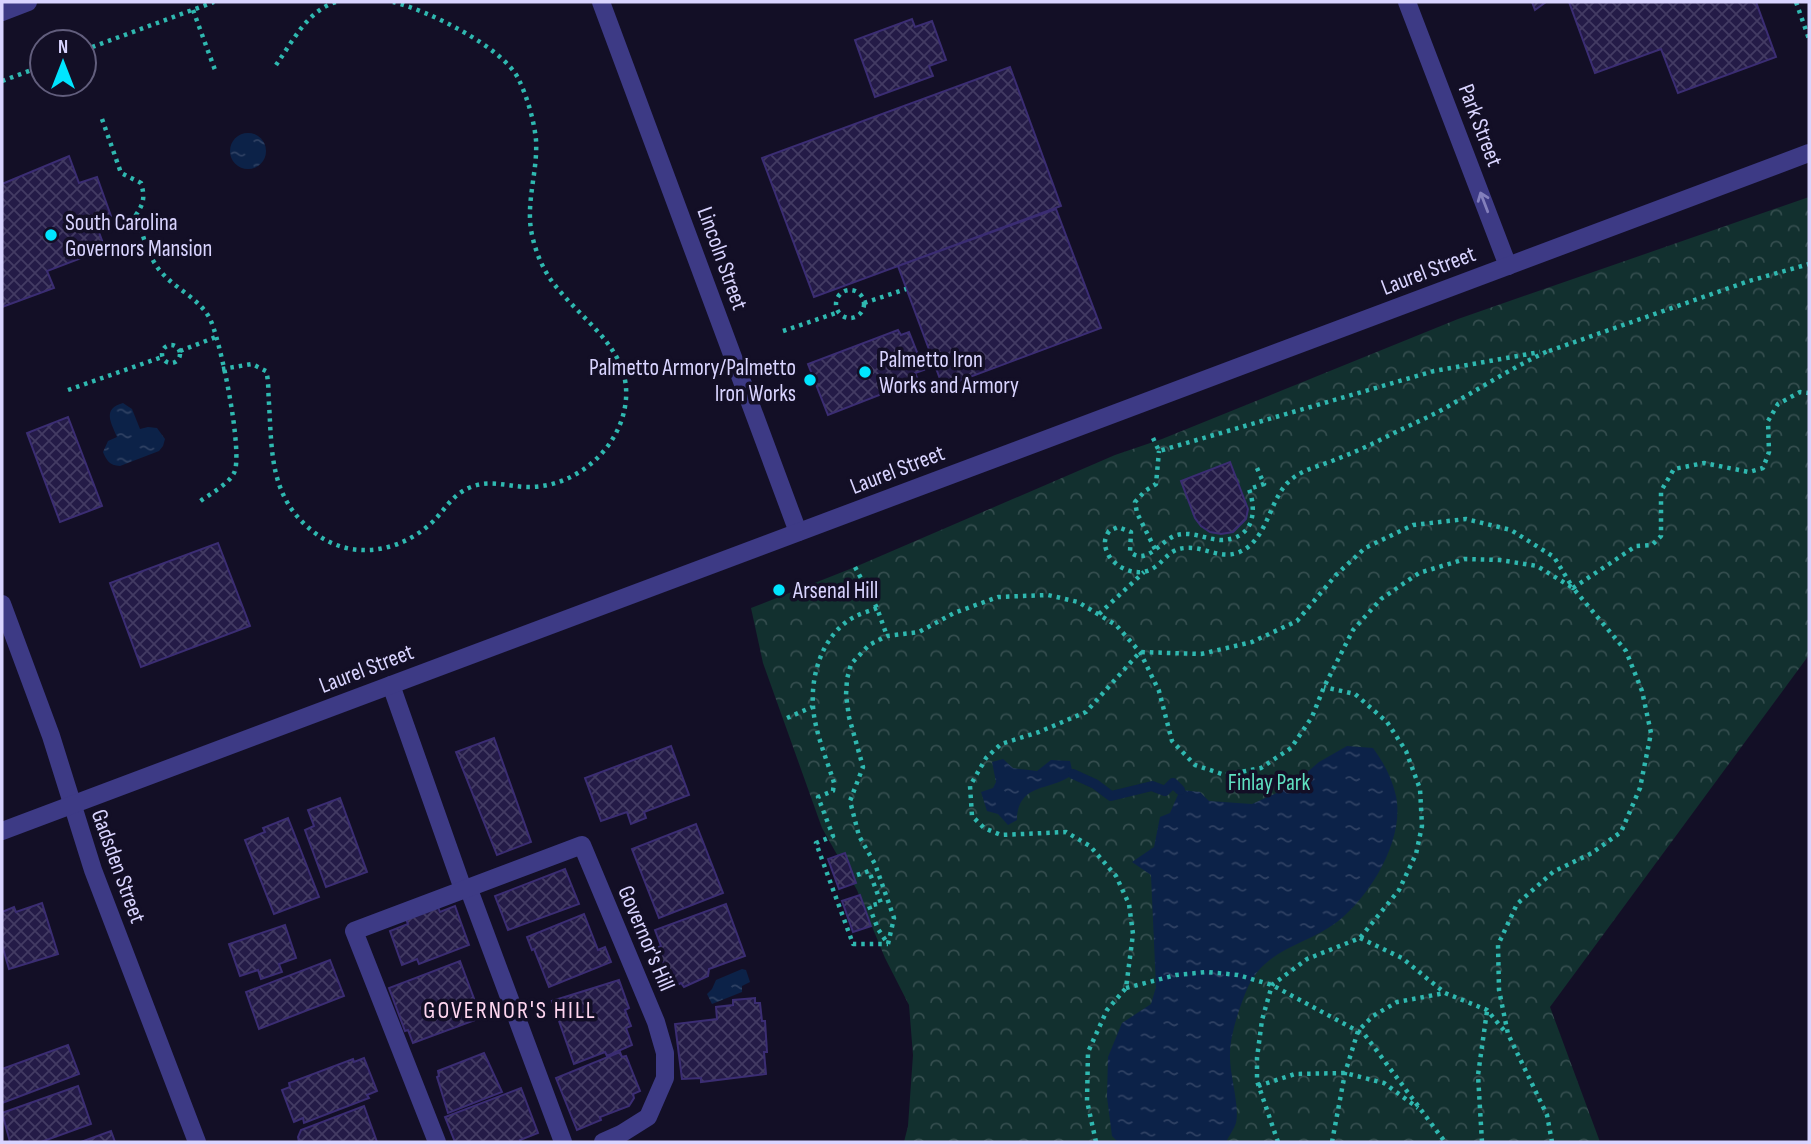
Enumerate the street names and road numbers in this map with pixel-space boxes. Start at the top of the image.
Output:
street label: Park Street [1452,80,1509,170]
street label: Lincoln Street [691,203,754,314]
street label: Laurel Street [1377,240,1480,302]
street label: Laurel Street [846,439,949,501]
street label: Laurel Street [315,638,418,700]
street label: Gadsden Street [85,806,152,927]
street label: Governor's Hill [611,882,681,995]

